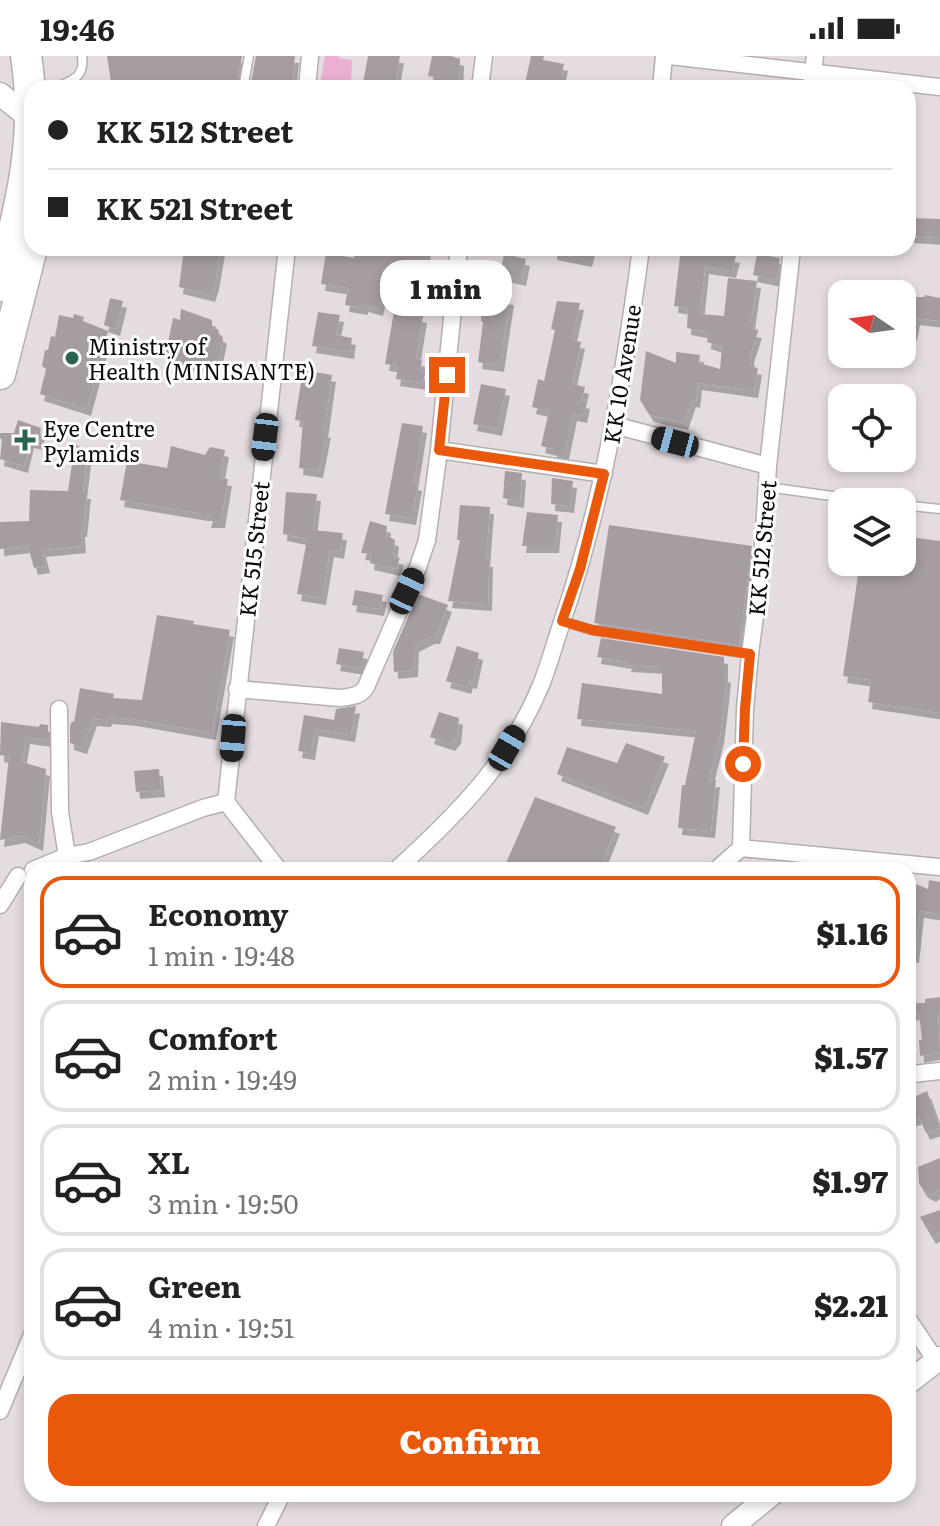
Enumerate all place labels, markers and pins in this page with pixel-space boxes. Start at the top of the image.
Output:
place label: Ministry of Health (MINISANTE) [88,329,315,387]
marker: Ministry of Health (MINISANTE) [63,349,81,367]
place label: Eye Centre Pylamids [43,411,155,469]
marker: Eye Centre Pylamids [14,429,36,451]

